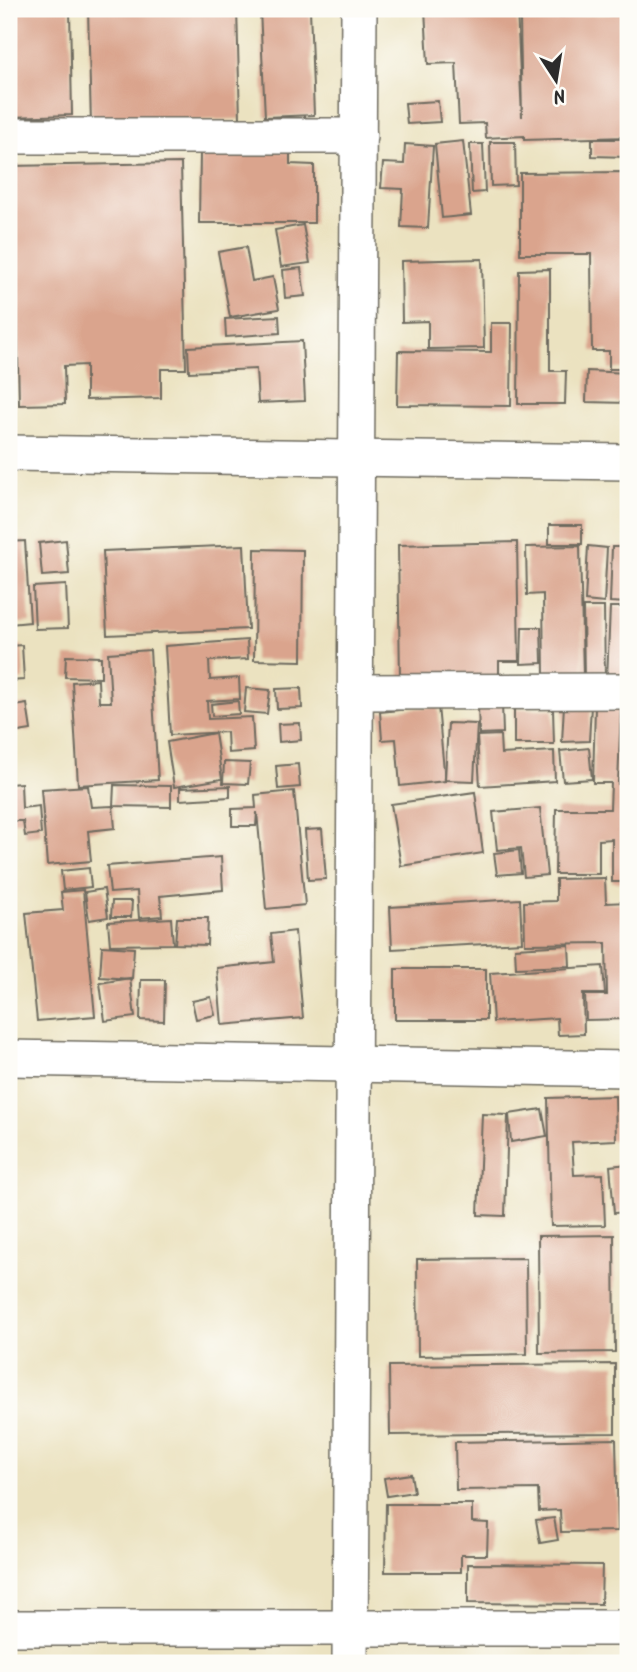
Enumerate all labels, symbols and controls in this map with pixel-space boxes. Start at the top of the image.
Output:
north arrow [522,46,592,116]
text: N [550,79,568,111]

